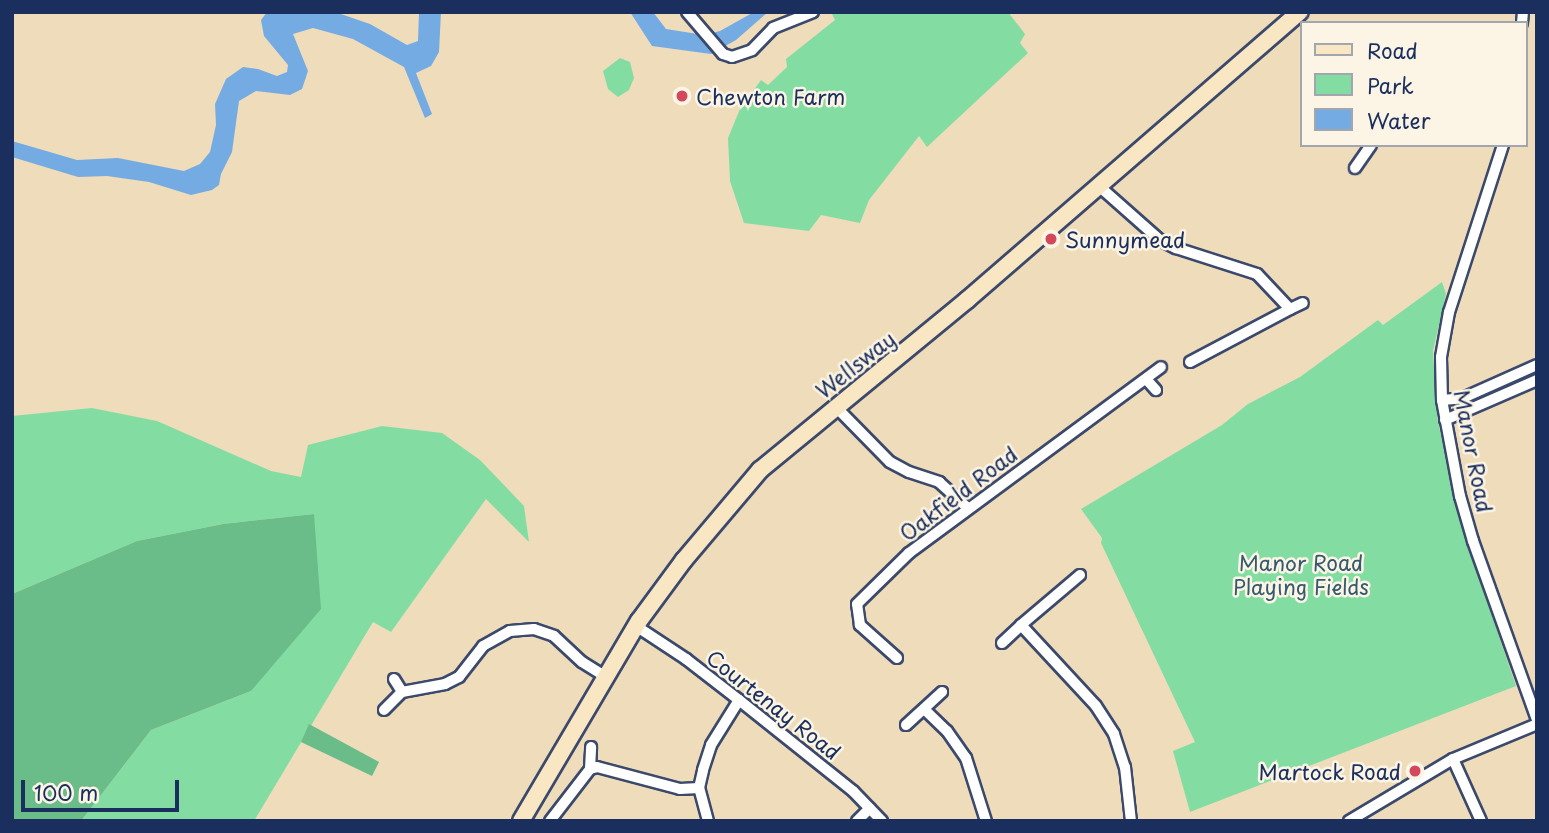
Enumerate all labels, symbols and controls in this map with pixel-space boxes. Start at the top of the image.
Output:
legend [1300,21,1528,147]
text: Road [1367,34,1418,66]
text: Park [1367,69,1414,101]
place label: Chewton Farm [696,83,846,109]
marker: Chewton Farm [674,88,690,104]
text: Water [1367,104,1430,136]
place label: Sunnymead [1065,226,1185,252]
marker: Sunnymead [1043,231,1059,247]
street label: Wellsway [810,325,900,403]
street label: Manor Road [1450,387,1498,515]
street label: Oakfield Road [894,440,1022,546]
park label: Manor Road Playing Fields [1232,549,1370,599]
street label: Courtenay Road [702,644,846,764]
place label: Martock Road [1258,758,1401,784]
marker: Martock Road [1407,763,1423,779]
scale bar [24,766,182,810]
text: 100 m [34,776,98,808]

